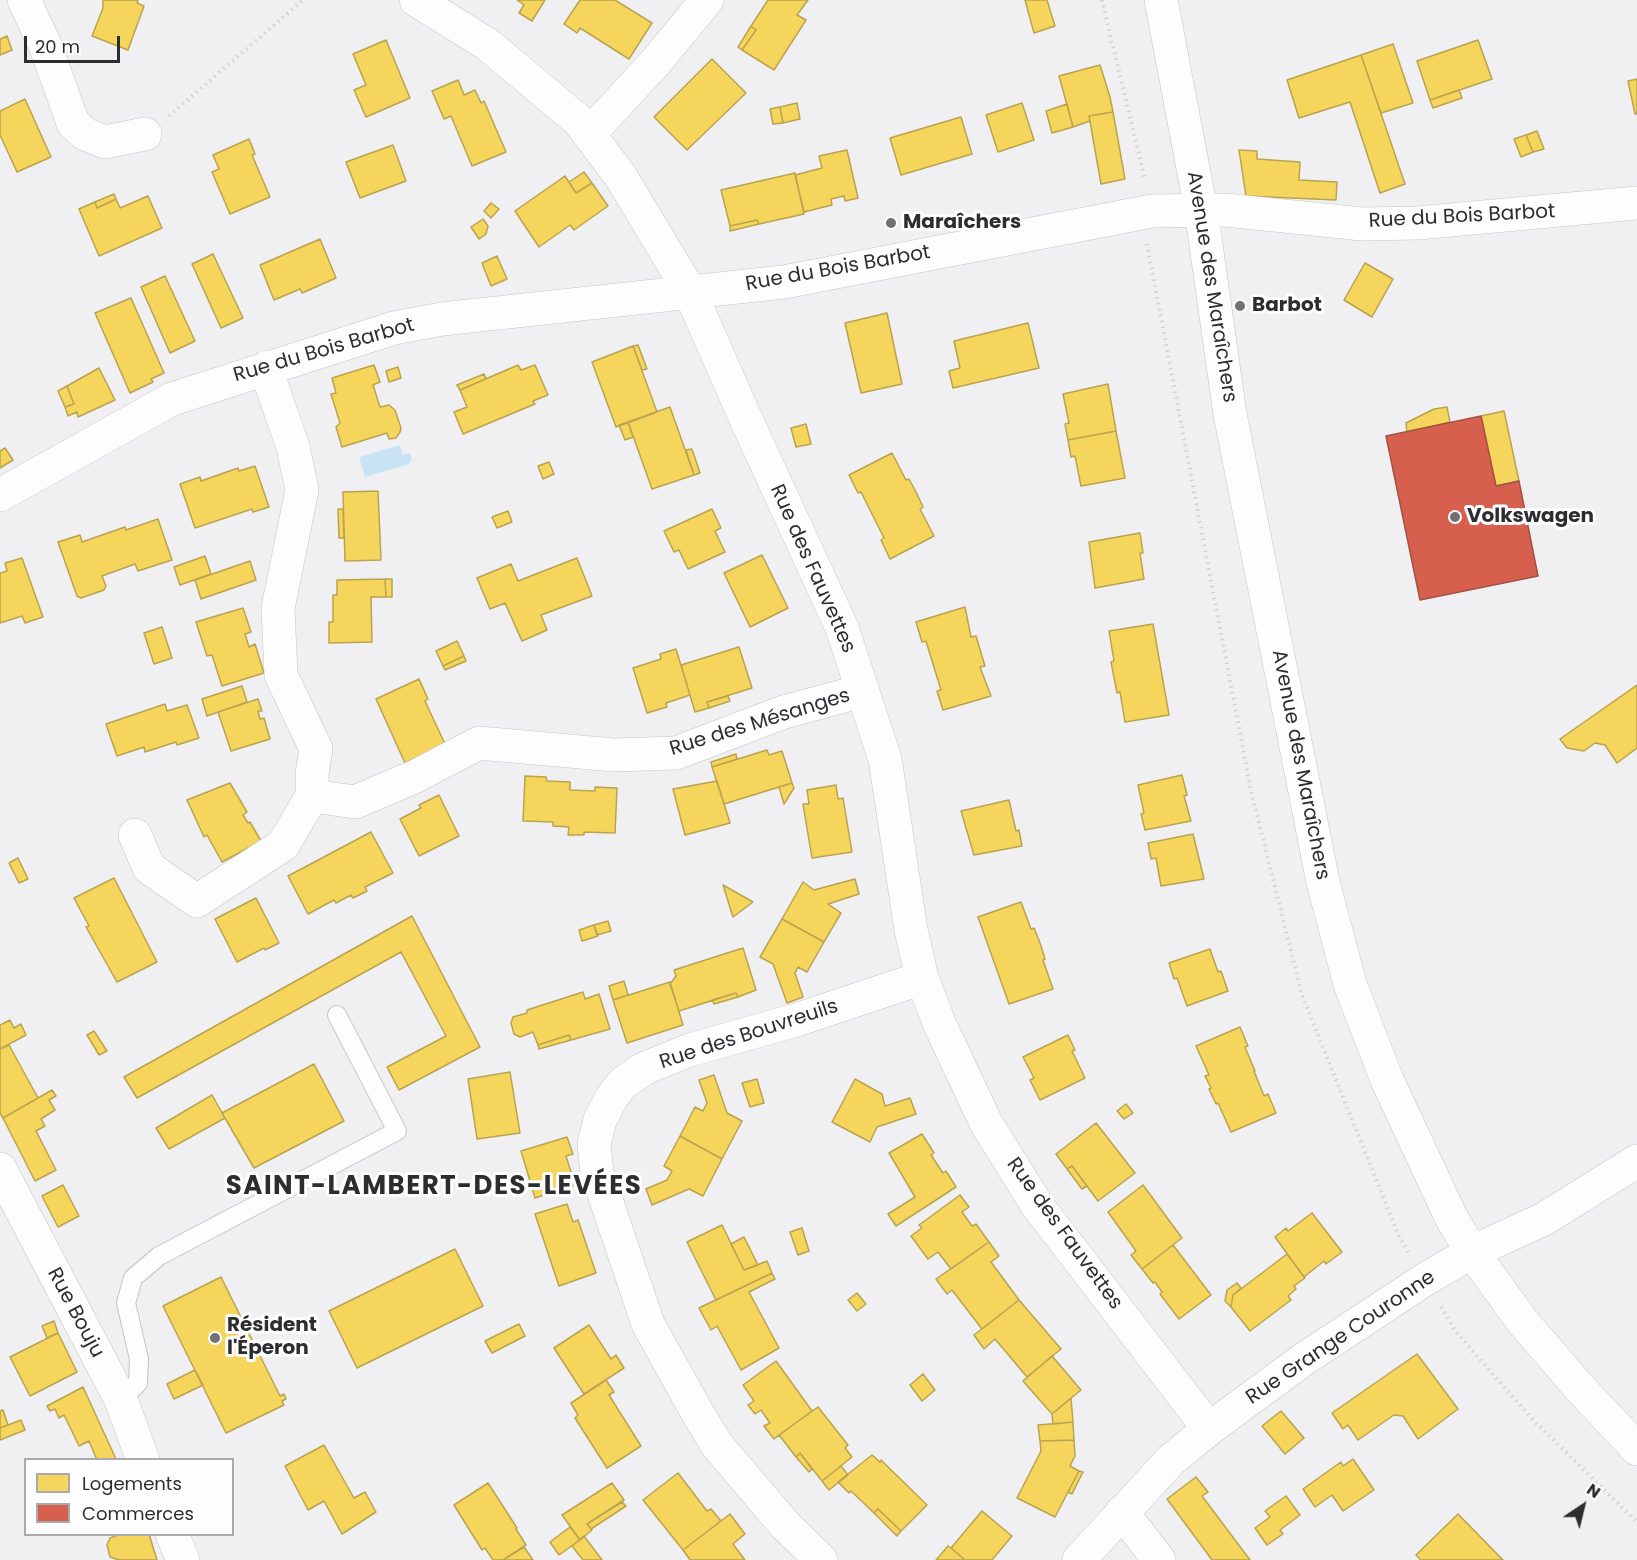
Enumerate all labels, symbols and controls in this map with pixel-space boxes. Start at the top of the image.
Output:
scale bar [27,24,123,62]
text: 20 m [35,34,80,59]
street label: Avenue des Maraîchers [1181,170,1241,404]
street label: Rue du Bois Barbot [1368,200,1556,234]
place label: Maraîchers [903,211,1021,235]
marker: Maraîchers [884,216,898,230]
street label: Rue du Bois Barbot [744,241,932,297]
place label: Barbot [1252,294,1322,318]
marker: Barbot [1233,299,1247,313]
street label: Rue du Bois Barbot [231,314,417,388]
street label: Rue des Fauvettes [764,481,860,657]
place label: Volkswagen [1467,505,1594,529]
marker: Volkswagen [1448,510,1462,524]
street label: Avenue des Maraîchers [1266,648,1334,882]
street label: Rue des Mésanges [667,684,853,762]
street label: Rue des Bouvreuils [657,995,841,1075]
street label: Rue des Fauvettes [1001,1153,1127,1315]
district label: SAINT-LAMBERT-DES-LEVÉES [226,1171,642,1203]
street label: Rue Bouju [41,1264,109,1362]
street label: Rue Grange Couronne [1242,1266,1440,1410]
place label: Résident l'Éperon [227,1314,317,1361]
marker: Résident l'Éperon [208,1331,222,1345]
legend [24,1458,234,1536]
text: Logements [82,1471,182,1496]
north arrow [1553,1476,1613,1536]
text: N [1582,1478,1605,1504]
text: Commerces [82,1501,194,1526]

